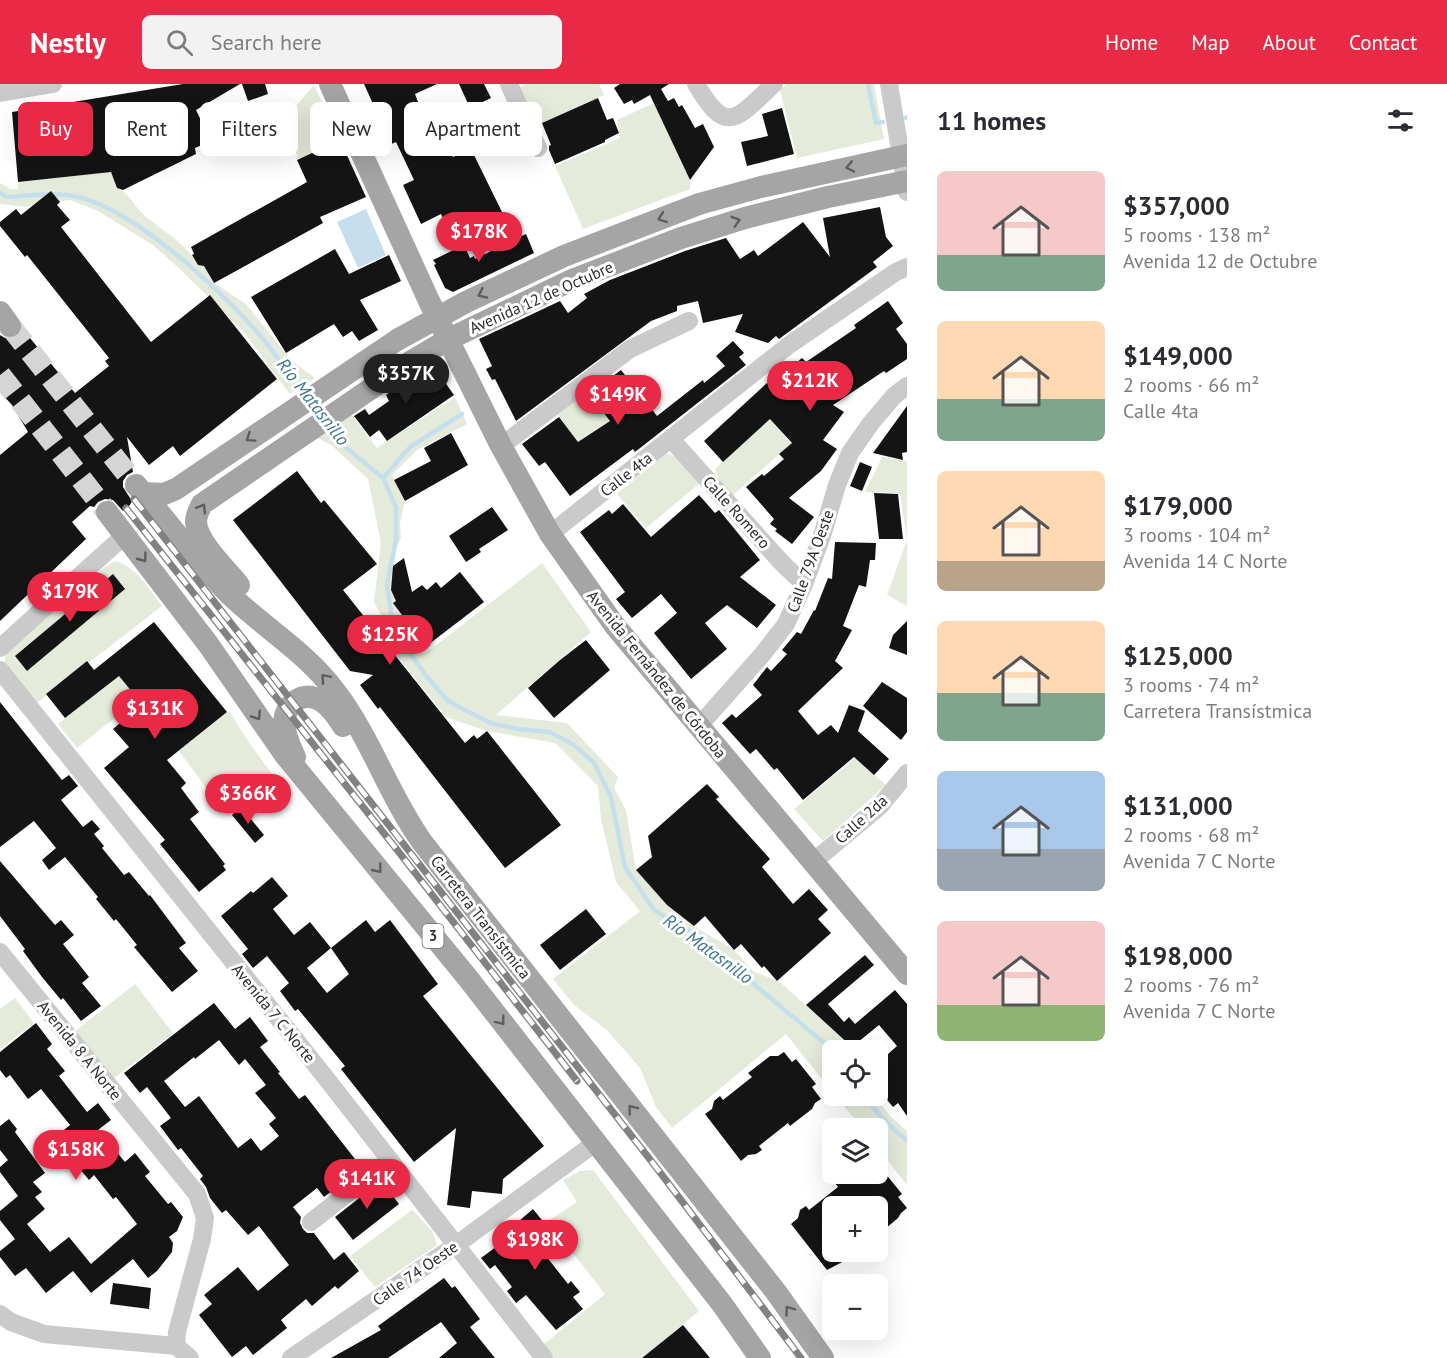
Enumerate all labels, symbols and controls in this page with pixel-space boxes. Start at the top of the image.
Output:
search box [142,15,562,69]
text: Nestly [30,24,106,61]
icon: search [163,26,196,59]
text: Search here [211,28,322,56]
text: Home [1105,29,1158,56]
text: Map [1191,29,1230,56]
text: About [1263,29,1316,56]
text: Contact [1349,29,1417,56]
chip: Buy [18,102,93,156]
chip: Rent [105,102,188,156]
chip: Filters [200,102,298,156]
chip: New [310,102,392,156]
chip: Apartment [404,102,542,156]
text: 11 homes [937,104,1046,137]
icon: filters [1384,104,1417,137]
one-way arrow [845,160,855,173]
text: $357,000 [1123,189,1230,222]
icon: home [985,195,1057,267]
one-way arrow [657,210,667,223]
pin: $178K [437,212,521,263]
one-way arrow [730,216,741,228]
text: $178K [450,218,508,244]
text: 5 rooms · 138 m² [1123,222,1270,248]
text: Avenida 12 de Octubre [1123,248,1317,274]
street label: Avenida 12 de Octubre [466,256,616,338]
one-way arrow [478,287,489,299]
text: $149,000 [1123,339,1233,372]
icon: home [985,345,1057,417]
water label: Río Matasnillo [272,353,355,450]
pin: $357K [364,354,448,405]
text: $357K [377,360,435,386]
pin: $212K [768,361,852,412]
text: $212K [781,367,839,393]
text: 2 rooms · 66 m² [1123,372,1259,398]
pin: $149K [576,375,660,426]
text: $149K [589,381,647,407]
text: Calle 4ta [1123,398,1199,424]
one-way arrow [246,431,257,442]
street label: Calle 4ta [596,447,656,501]
street label: Calle Romero [699,471,775,553]
text: $179,000 [1123,489,1233,522]
icon: home [985,495,1057,567]
one-way arrow [195,504,206,515]
street label: Calle 79A Oeste [782,507,838,615]
text: 3 rooms · 104 m² [1123,522,1270,548]
text: Avenida 14 C Norte [1123,548,1287,574]
one-way arrow [135,552,146,563]
pin: $179K [28,572,112,623]
text: $179K [41,578,99,604]
street label: Avenida Fernández de Córdoba [583,586,731,762]
pin: $125K [348,615,432,666]
text: $125K [361,621,419,647]
text: $125,000 [1123,639,1233,672]
icon: home [985,645,1057,717]
text: 3 rooms · 74 m² [1123,672,1259,698]
one-way arrow [321,674,332,685]
pin: $131K [113,689,197,740]
text: $131K [126,695,184,721]
text: Carretera Transístmica [1123,698,1312,724]
one-way arrow [250,710,262,720]
pin: $366K [206,774,290,825]
text: $366K [219,780,277,806]
text: $131,000 [1123,789,1233,822]
street label: Calle 2da [831,790,891,848]
icon: home [985,795,1057,867]
text: 2 rooms · 68 m² [1123,822,1259,848]
text: Avenida 7 C Norte [1123,848,1275,874]
street label: Carretera Transístmica [427,851,535,983]
one-way arrow [371,862,382,873]
water label: Río Matasnillo [659,908,758,989]
road number: 3 [422,924,444,948]
text: $198,000 [1123,939,1233,972]
icon: home [985,945,1057,1017]
street label: Avenida 7 C Norte [228,959,320,1067]
text: 2 rooms · 76 m² [1123,972,1259,998]
street label: Avenida 8 A Norte [34,996,126,1104]
text: Avenida 7 C Norte [1123,998,1275,1024]
one-way arrow [493,1014,504,1025]
map controls [822,1040,888,1340]
button: locate [822,1040,888,1106]
one-way arrow [629,1105,640,1116]
button: layers [822,1118,888,1184]
pin: $158K [34,1130,118,1181]
text: $158K [47,1136,105,1162]
pin: $141K [325,1159,409,1210]
text: $141K [338,1165,396,1191]
button: + [822,1196,888,1262]
pin: $198K [493,1220,577,1271]
text: $198K [506,1226,564,1252]
street label: Calle 74 Oeste [369,1236,461,1310]
button: − [822,1274,888,1340]
one-way arrow [785,1306,796,1317]

